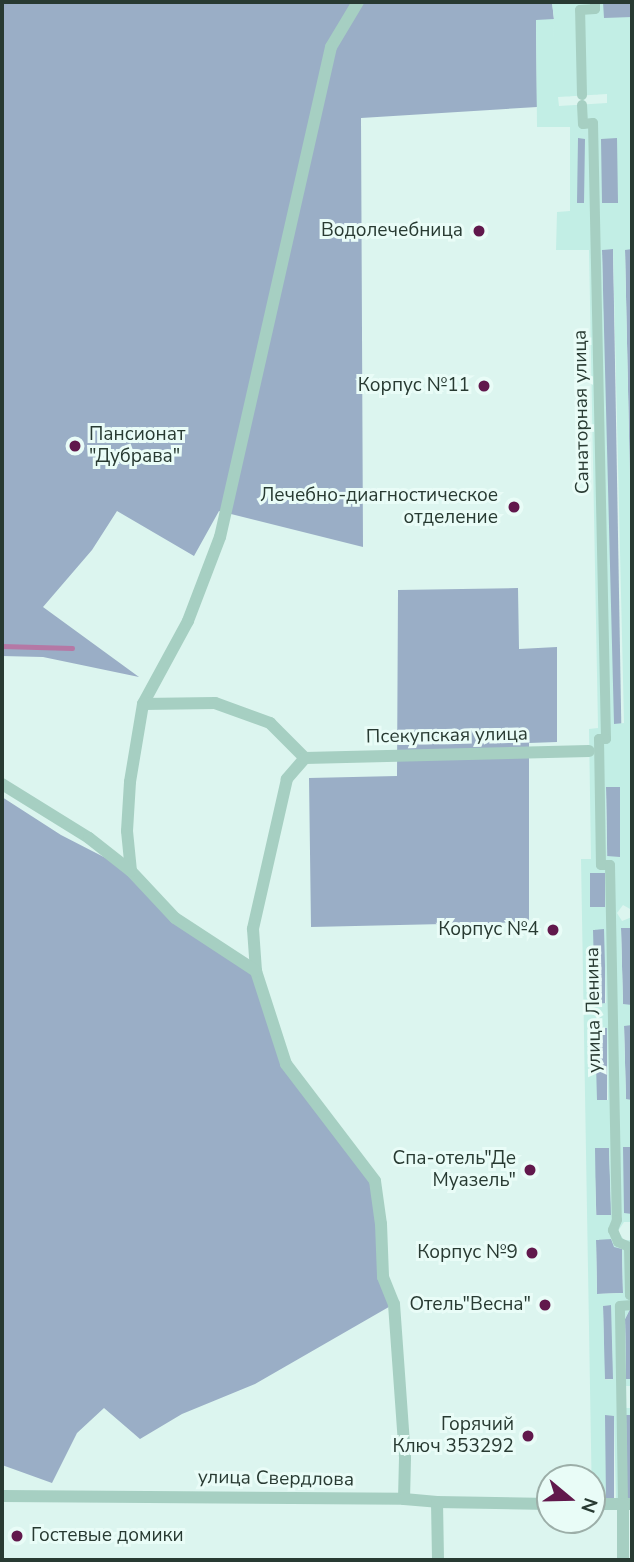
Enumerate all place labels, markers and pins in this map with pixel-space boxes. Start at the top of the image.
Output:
place label: Водолечебница [321,220,463,242]
marker: Водолечебница [469,221,489,241]
place label: Корпус №11 [358,375,470,397]
marker: Корпус №11 [476,378,492,394]
place label: Пансионат "Дубрава" [89,424,185,468]
marker: Пансионат "Дубрава" [67,438,83,454]
place label: Лечебно-диагностическое отделение [260,485,498,529]
marker: Лечебно-диагностическое отделение [504,497,524,517]
place label: Корпус №4 [438,919,539,941]
marker: Корпус №4 [545,922,561,938]
place label: Спа-отель"Де Муазель" [392,1148,516,1192]
marker: Спа-отель"Де Муазель" [522,1162,538,1178]
place label: Корпус №9 [417,1242,518,1264]
marker: Корпус №9 [524,1245,540,1261]
place label: Отель"Весна" [409,1294,531,1316]
marker: Отель"Весна" [537,1297,553,1313]
place label: Горячий Ключ 353292 [393,1414,514,1458]
marker: Горячий Ключ 353292 [520,1428,536,1444]
place label: Гостевые домики [31,1525,184,1547]
marker: Гостевые домики [9,1528,25,1544]

